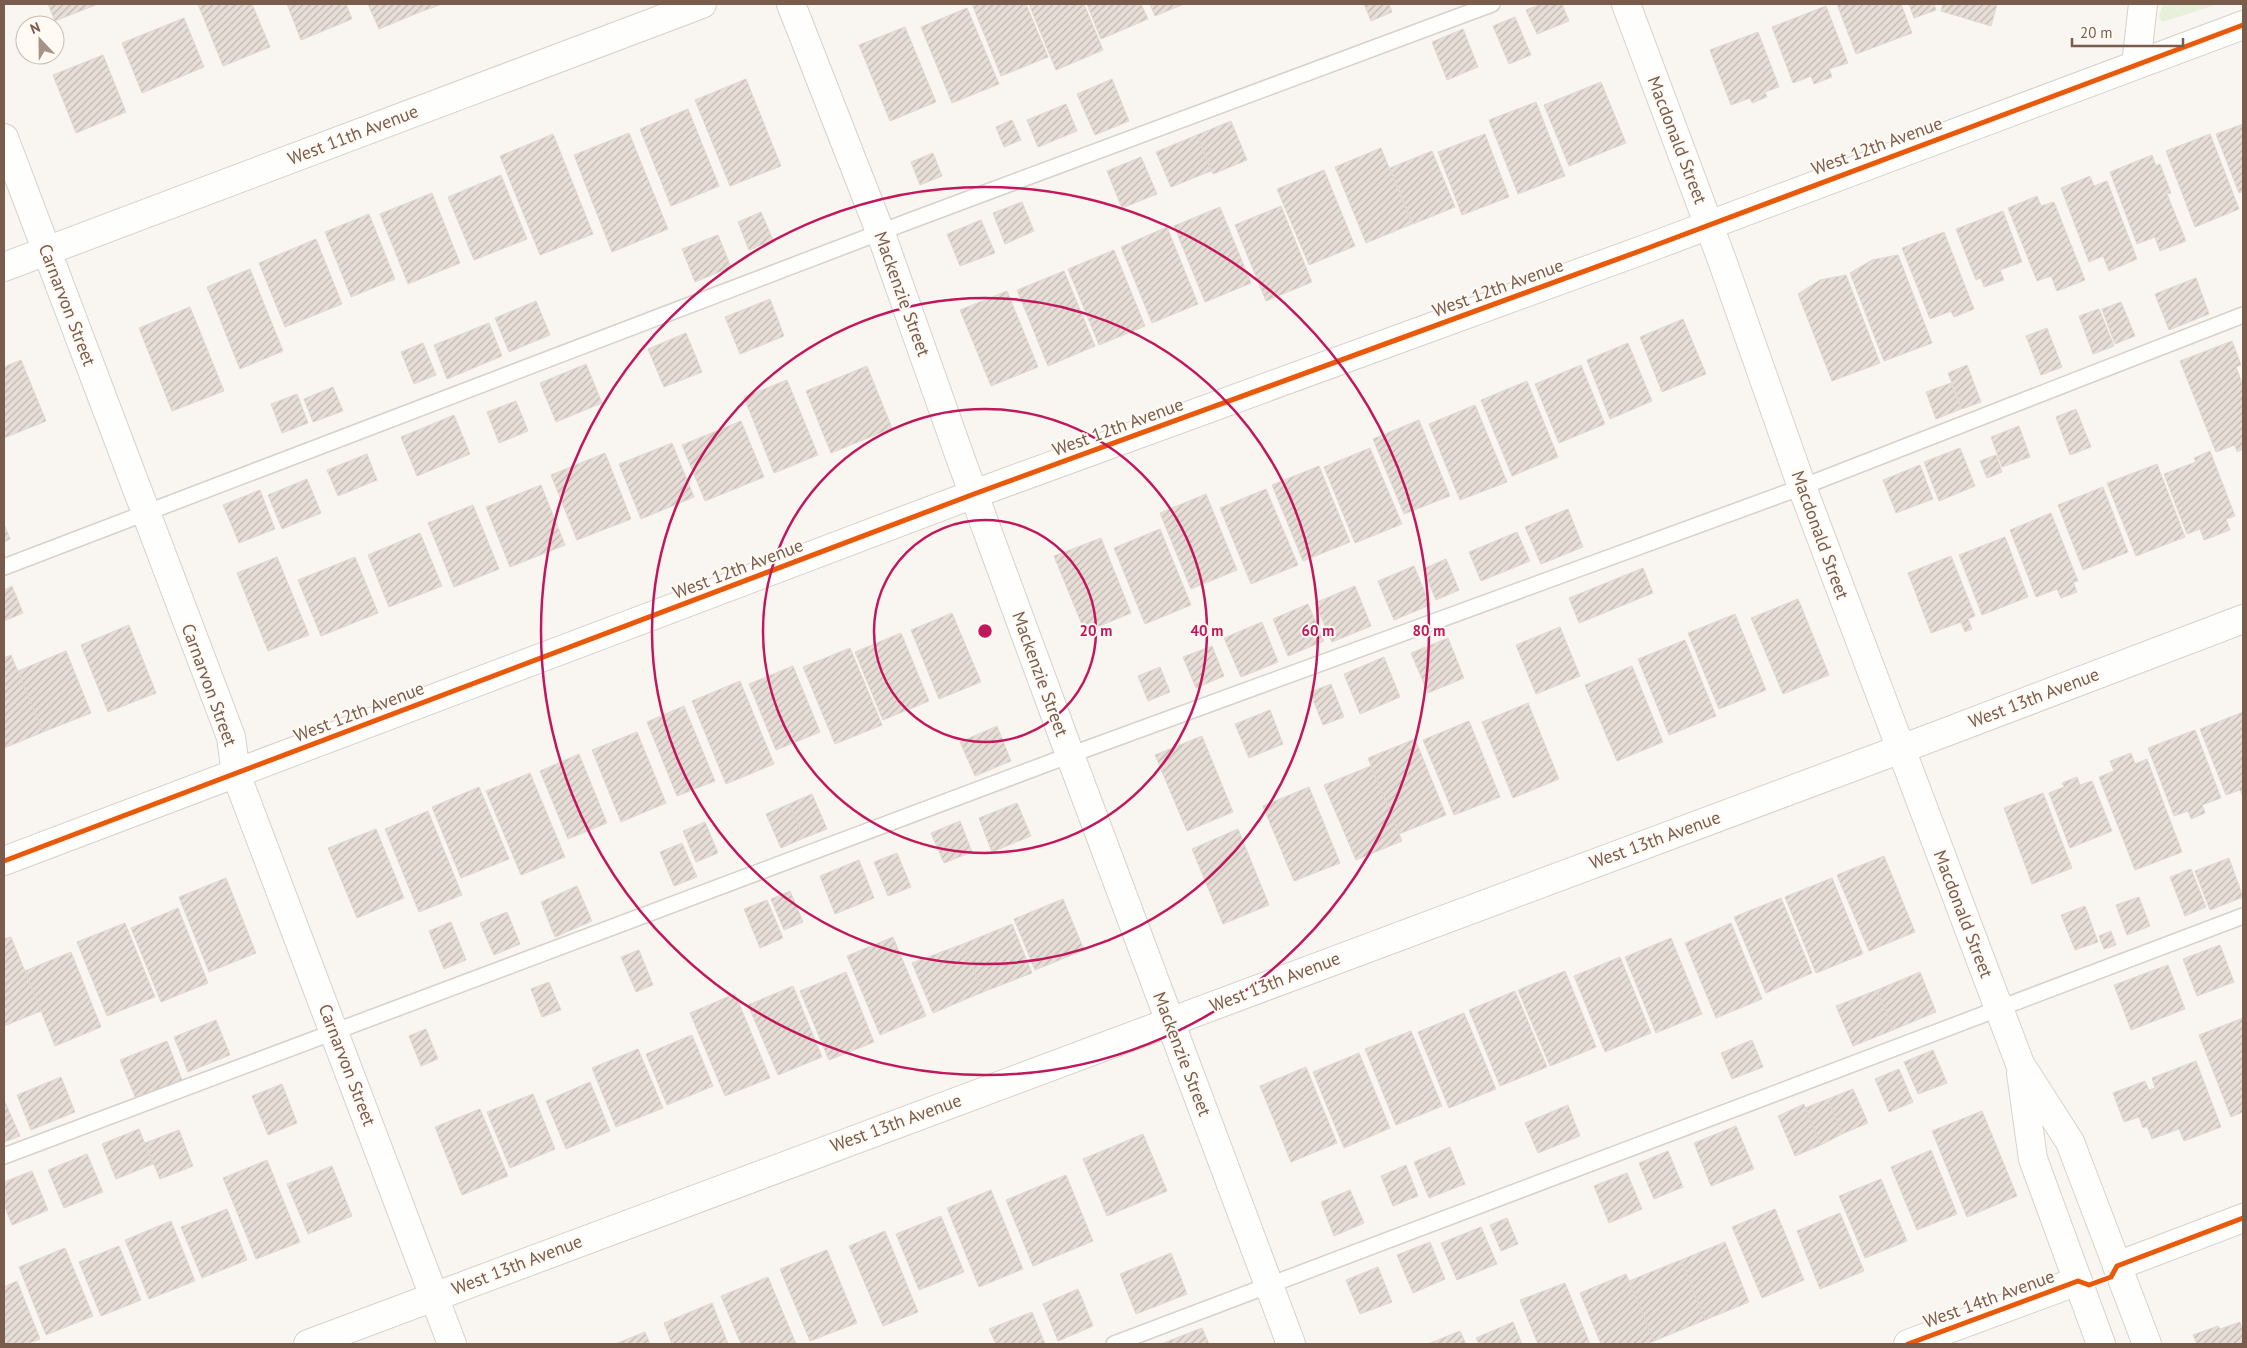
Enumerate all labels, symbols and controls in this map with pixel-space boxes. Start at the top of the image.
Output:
north arrow [15,15,65,65]
scale bar [2072,15,2183,47]
text: N [27,18,43,38]
text: 20 m [2080,23,2113,42]
street label: Macdonald Street [1643,73,1712,207]
street label: West 11th Avenue [284,99,421,170]
street label: West 12th Avenue [1808,111,1946,180]
street label: Mackenzie Street [869,228,936,360]
street label: Carnarvon Street [34,241,101,369]
street label: West 12th Avenue [1429,253,1567,322]
street label: West 12th Avenue [1049,392,1187,461]
street label: Macdonald Street [1787,467,1854,602]
street label: West 12th Avenue [669,533,806,604]
street label: Mackenzie Street [1007,608,1074,740]
street label: Carnarvon Street [177,620,242,749]
text: 20 m [1080,621,1112,640]
text: 40 m [1191,621,1223,640]
text: 60 m [1302,621,1334,640]
text: 80 m [1413,621,1445,640]
centre of rings [976,622,994,640]
street label: West 13th Avenue [1965,662,2102,733]
street label: West 12th Avenue [290,676,427,747]
street label: West 13th Avenue [1586,805,1724,874]
street label: Macdonald Street [1929,847,1998,981]
street label: West 13th Avenue [1206,946,1343,1017]
street label: Mackenzie Street [1148,988,1217,1119]
street label: Carnarvon Street [314,1001,381,1129]
street label: West 13th Avenue [827,1088,965,1157]
street label: West 13th Avenue [448,1229,585,1300]
street label: West 14th Avenue [1920,1264,2058,1333]

